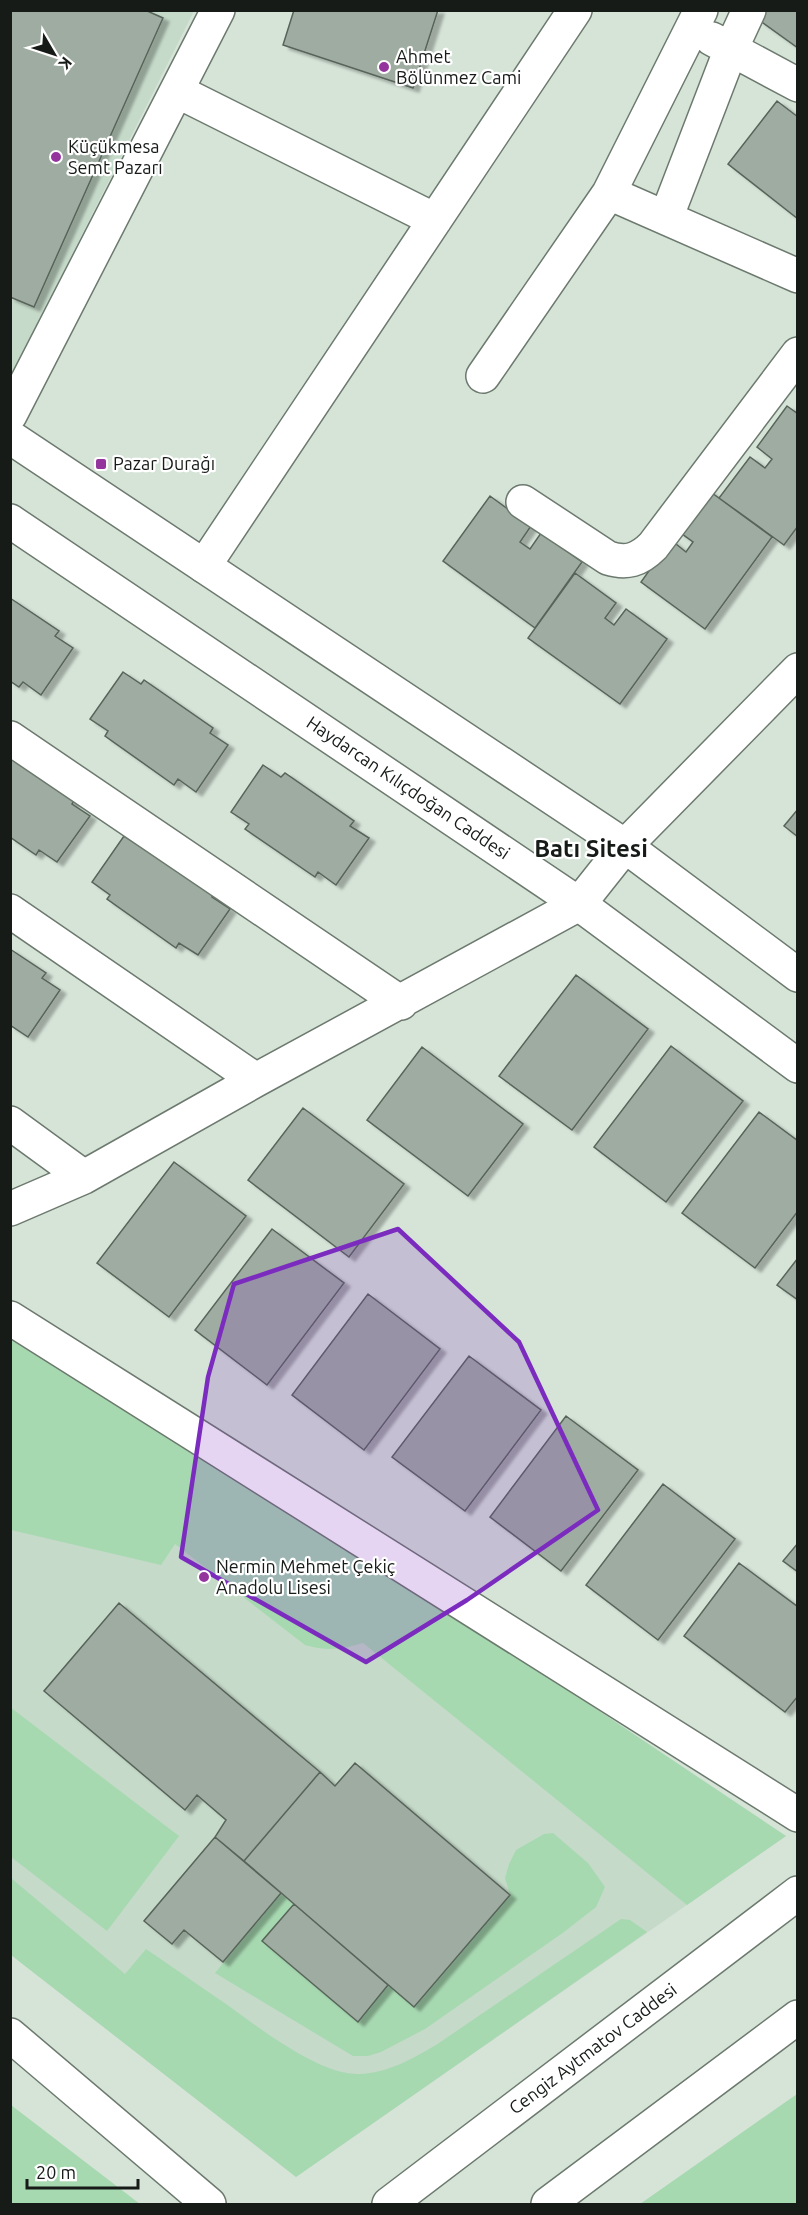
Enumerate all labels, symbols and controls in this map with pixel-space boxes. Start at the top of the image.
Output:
north arrow [24,24,84,84]
place label: Ahmet Bölünmez Cami [396,46,521,87]
text: K [55,54,76,74]
marker: Ahmet Bölünmez Cami [377,60,391,74]
place label: Küçükmesa Semt Pazarı [68,136,163,177]
marker: Küçükmesa Semt Pazarı [49,150,63,164]
place label: Pazar Durağı [113,453,215,473]
marker: Pazar Durağı [94,457,108,471]
street label: Haydarcan Kılıçdoğan Caddesi [303,712,514,863]
district label: Batı Sitesi [534,835,648,862]
place label: Nermin Mehmet Çekiç Anadolu Lisesi [216,1556,395,1597]
marker: Nermin Mehmet Çekiç Anadolu Lisesi [197,1570,211,1584]
street label: Cengiz Aytmatov Caddesi [505,1979,680,2118]
scale bar [27,2152,138,2190]
text: 20 m [36,2162,76,2182]

